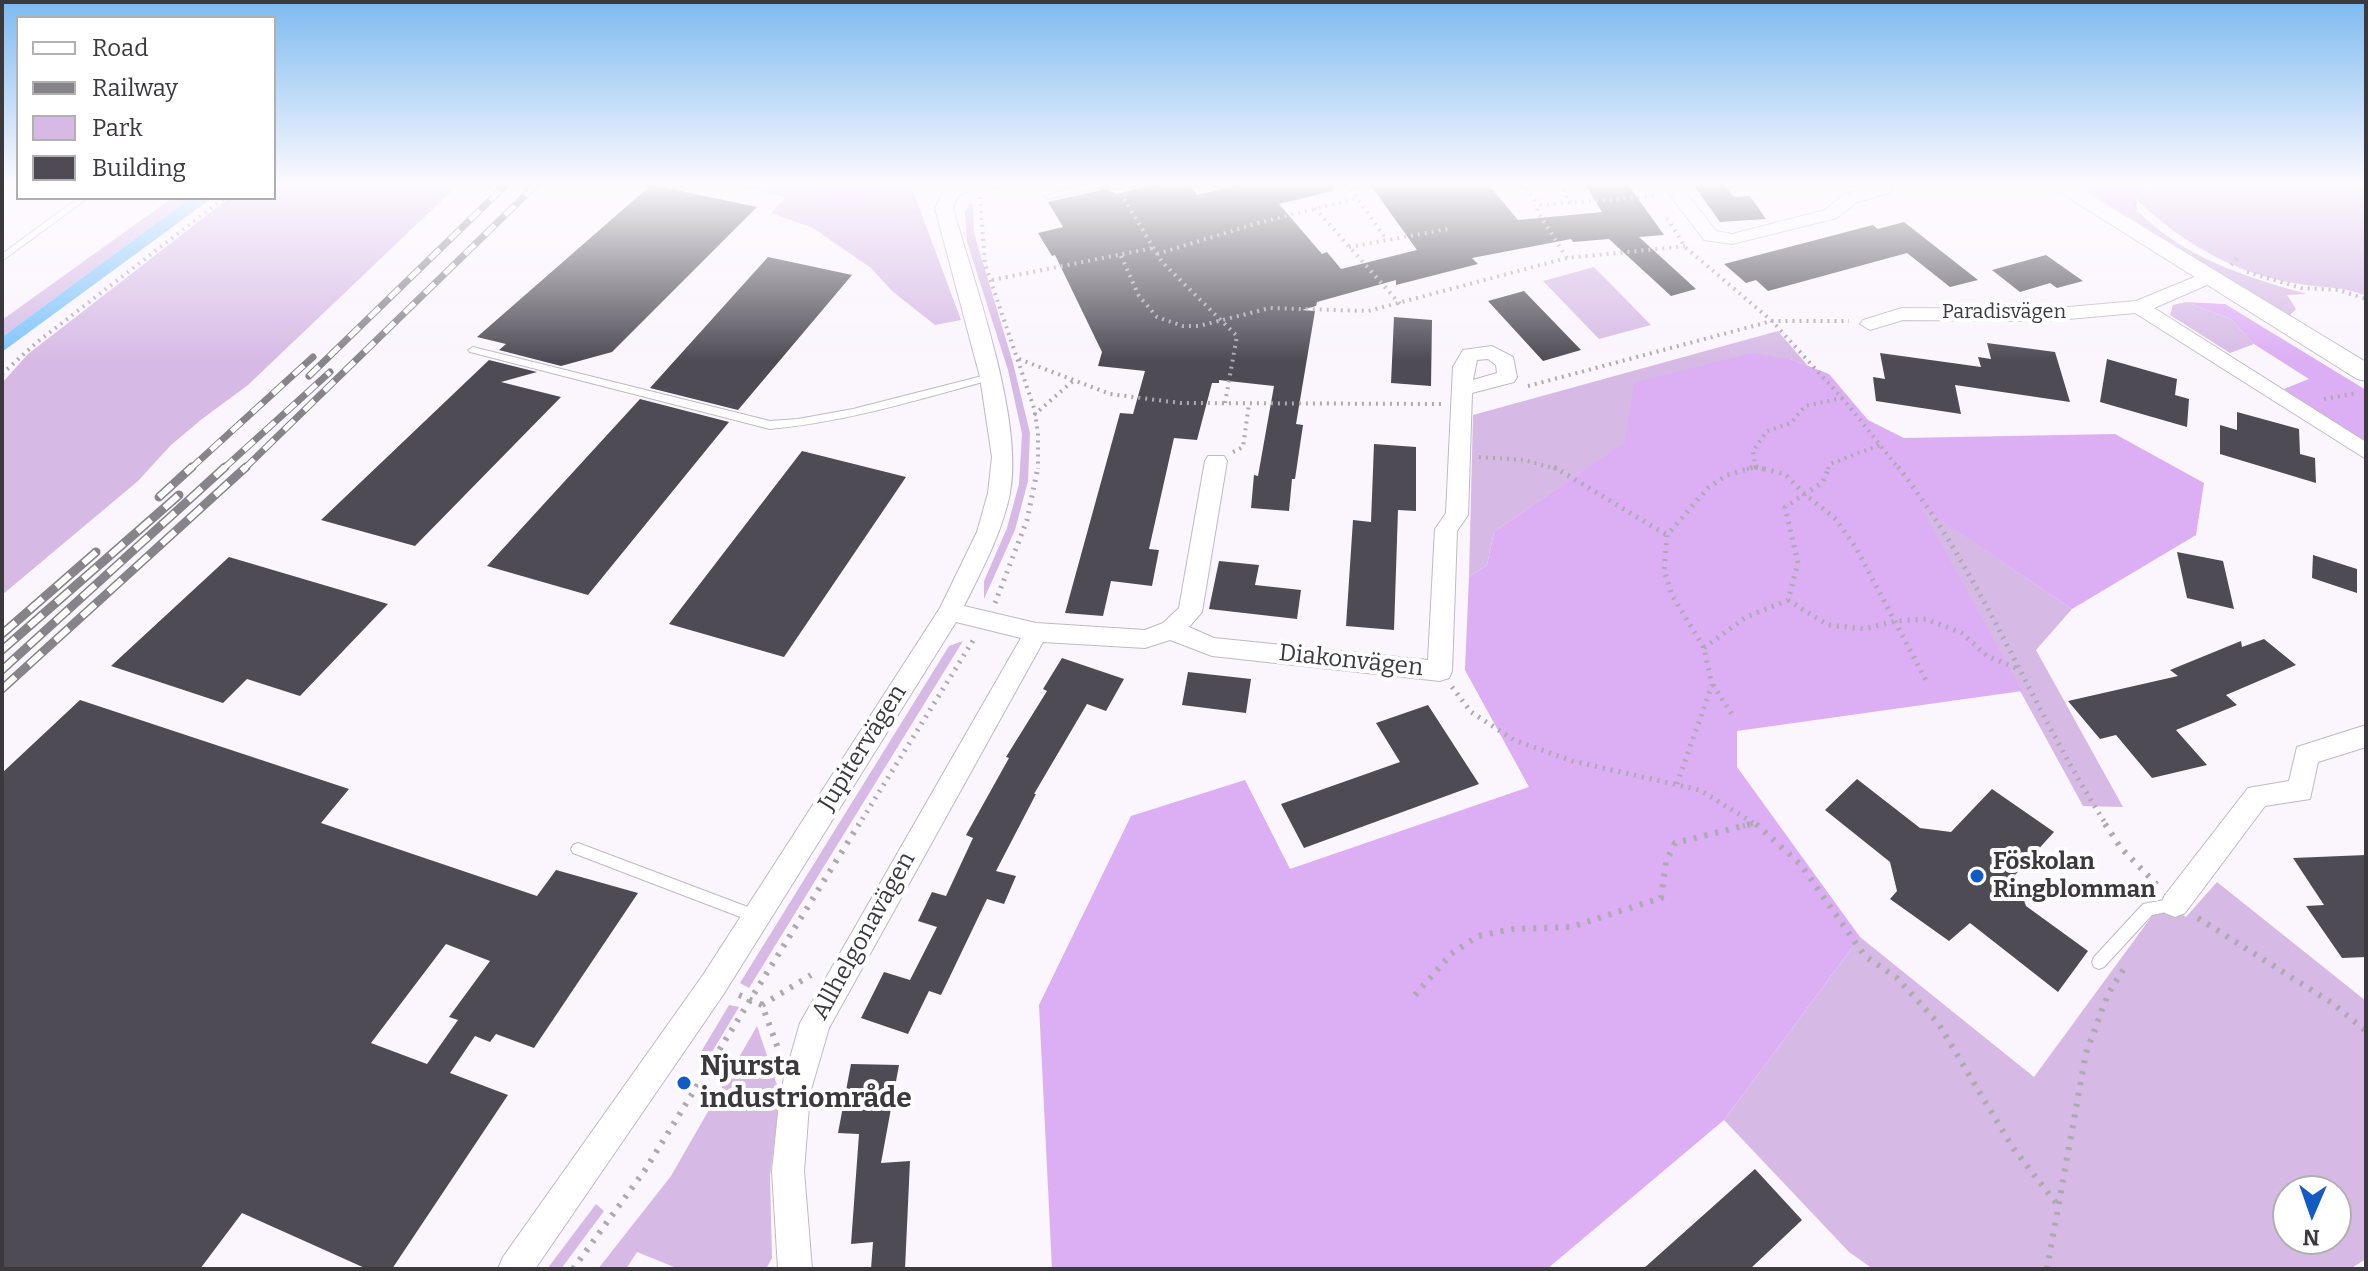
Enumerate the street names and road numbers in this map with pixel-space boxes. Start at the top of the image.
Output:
street label: Paradisvägen [1942,300,2066,324]
street label: Diakonvägen [1278,639,1424,683]
street label: Jupitervägen [813,680,913,816]
street label: Allhelgonavägen [806,847,922,1025]

